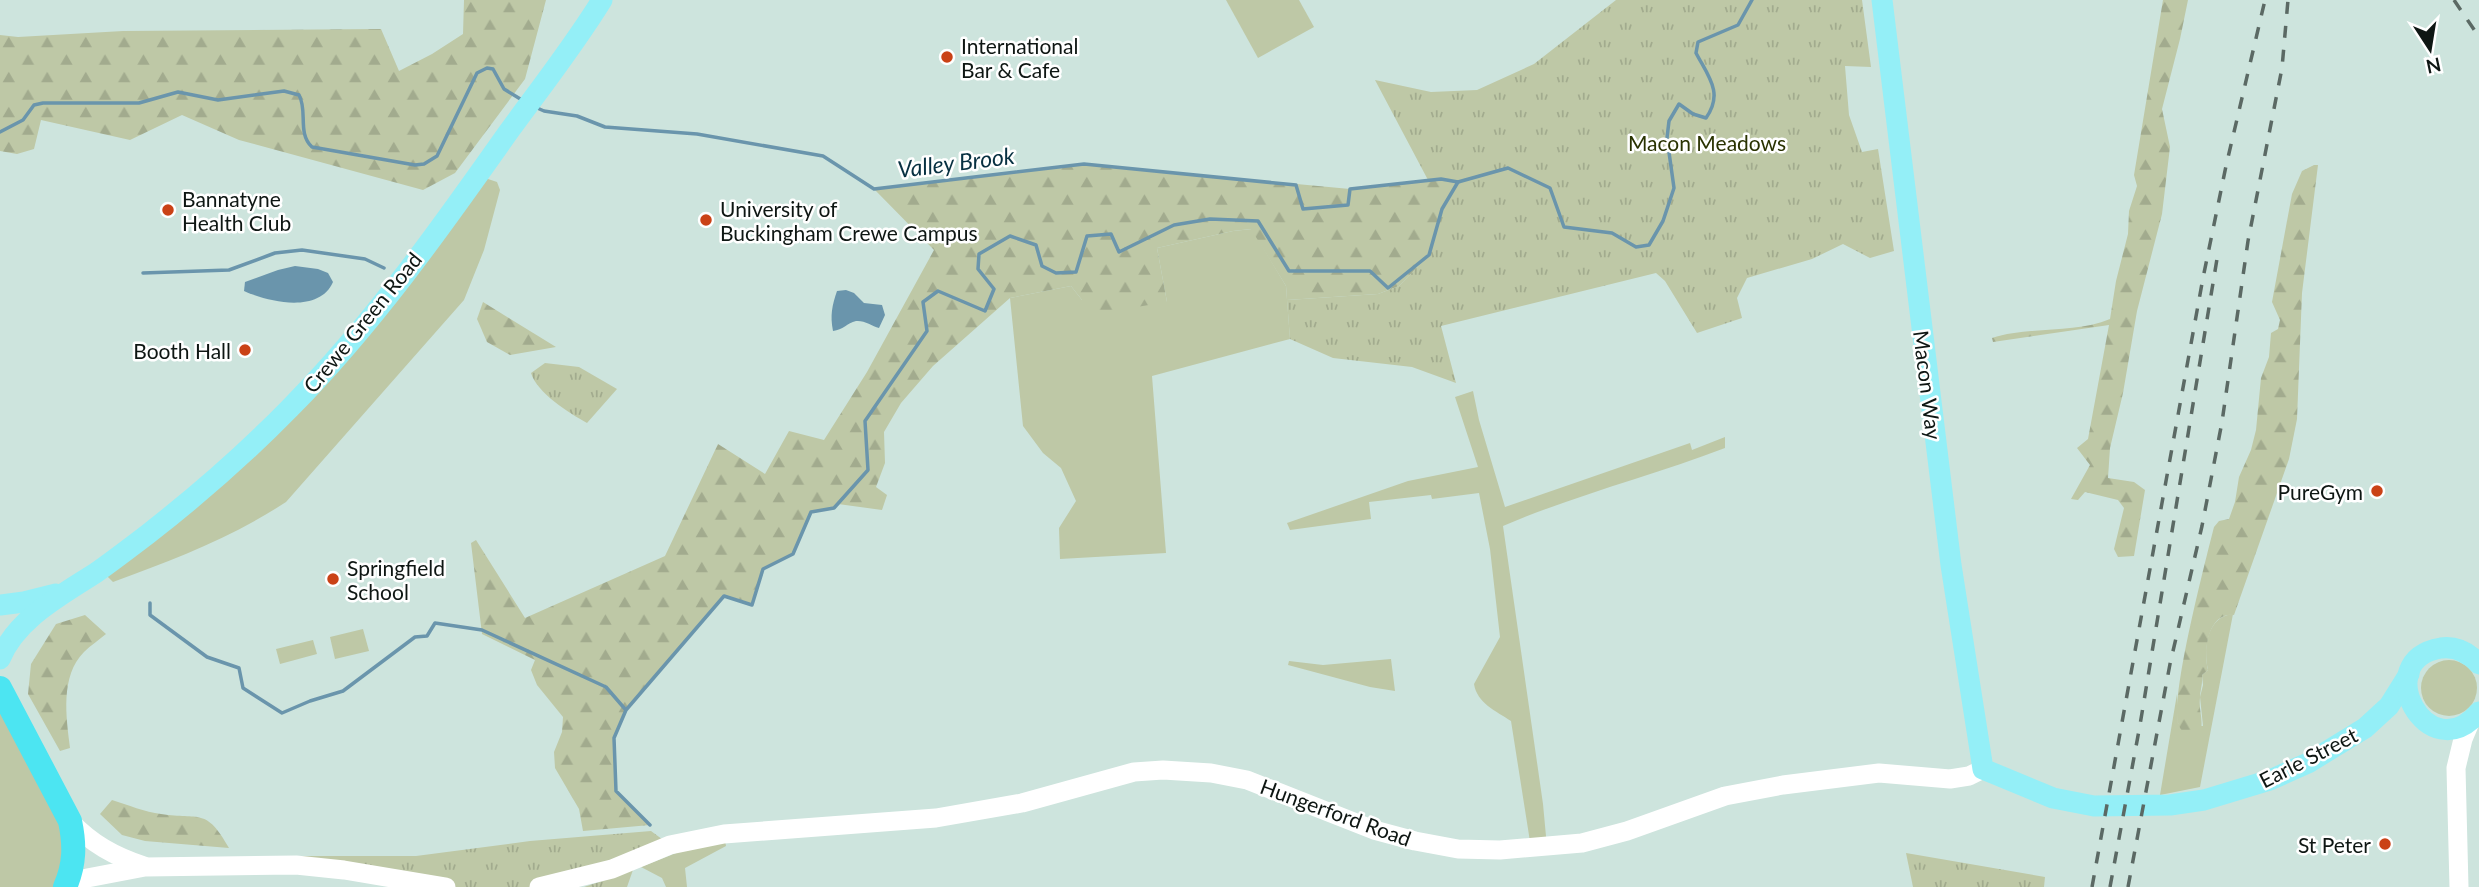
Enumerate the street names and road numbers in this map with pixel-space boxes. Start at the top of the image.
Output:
street label: Crewe Green Road [298,247,426,397]
street label: Macon Way [1909,329,1947,441]
street label: Earle Street [2255,721,2362,792]
street label: Hungerford Road [1257,773,1415,851]

